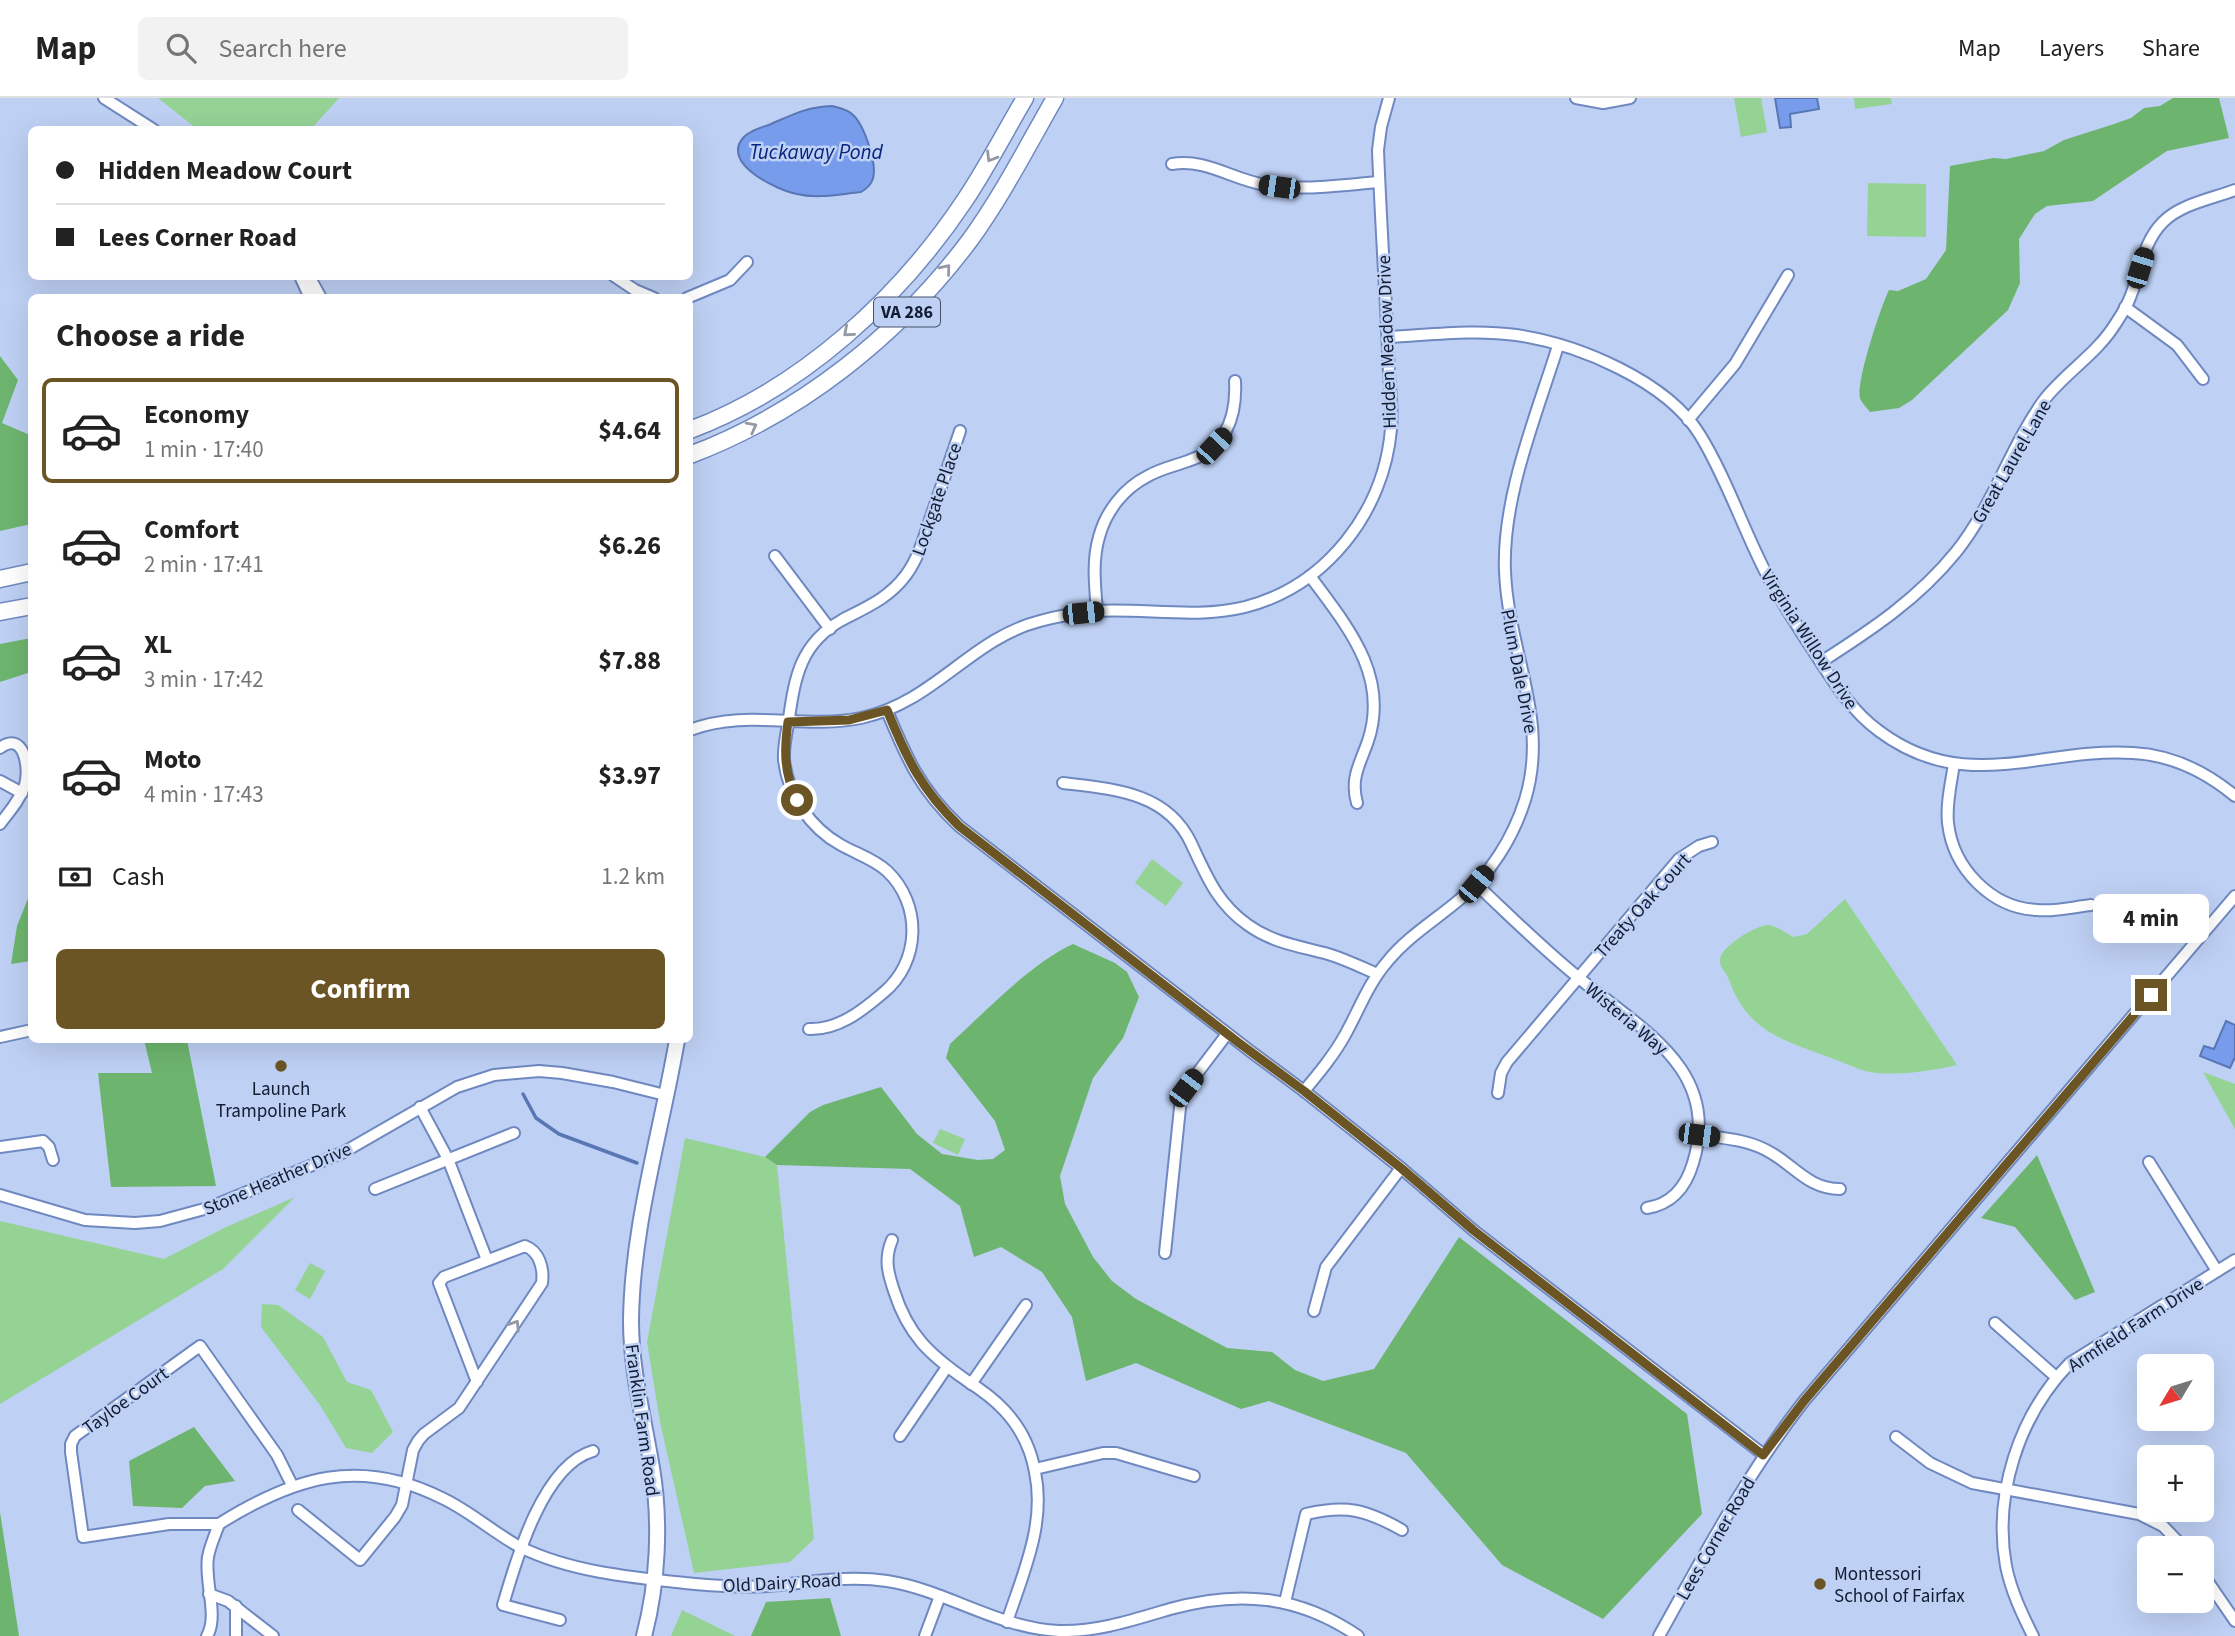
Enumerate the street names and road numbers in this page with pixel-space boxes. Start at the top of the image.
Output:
street label: Hidden Meadow Drive [1371,255,1404,429]
road number: VA 286 [874,298,940,327]
street label: Great Laurel Lane [1966,395,2059,529]
street label: Lockgate Place [905,439,969,560]
street label: Virginia Willow Drive [1753,565,1864,715]
street label: Plum Dale Drive [1493,607,1544,736]
street label: Treaty Oak Court [1589,847,1698,965]
street label: Wisteria Way [1579,977,1673,1062]
street label: Stone Heather Drive [199,1136,356,1223]
street label: Armfield Farm Drive [2063,1271,2209,1379]
street label: Franklin Farm Road [617,1342,666,1498]
street label: Tayloe Court [77,1361,175,1442]
street label: Lees Corner Road [1670,1472,1763,1605]
street label: Old Dairy Road [722,1567,842,1600]

